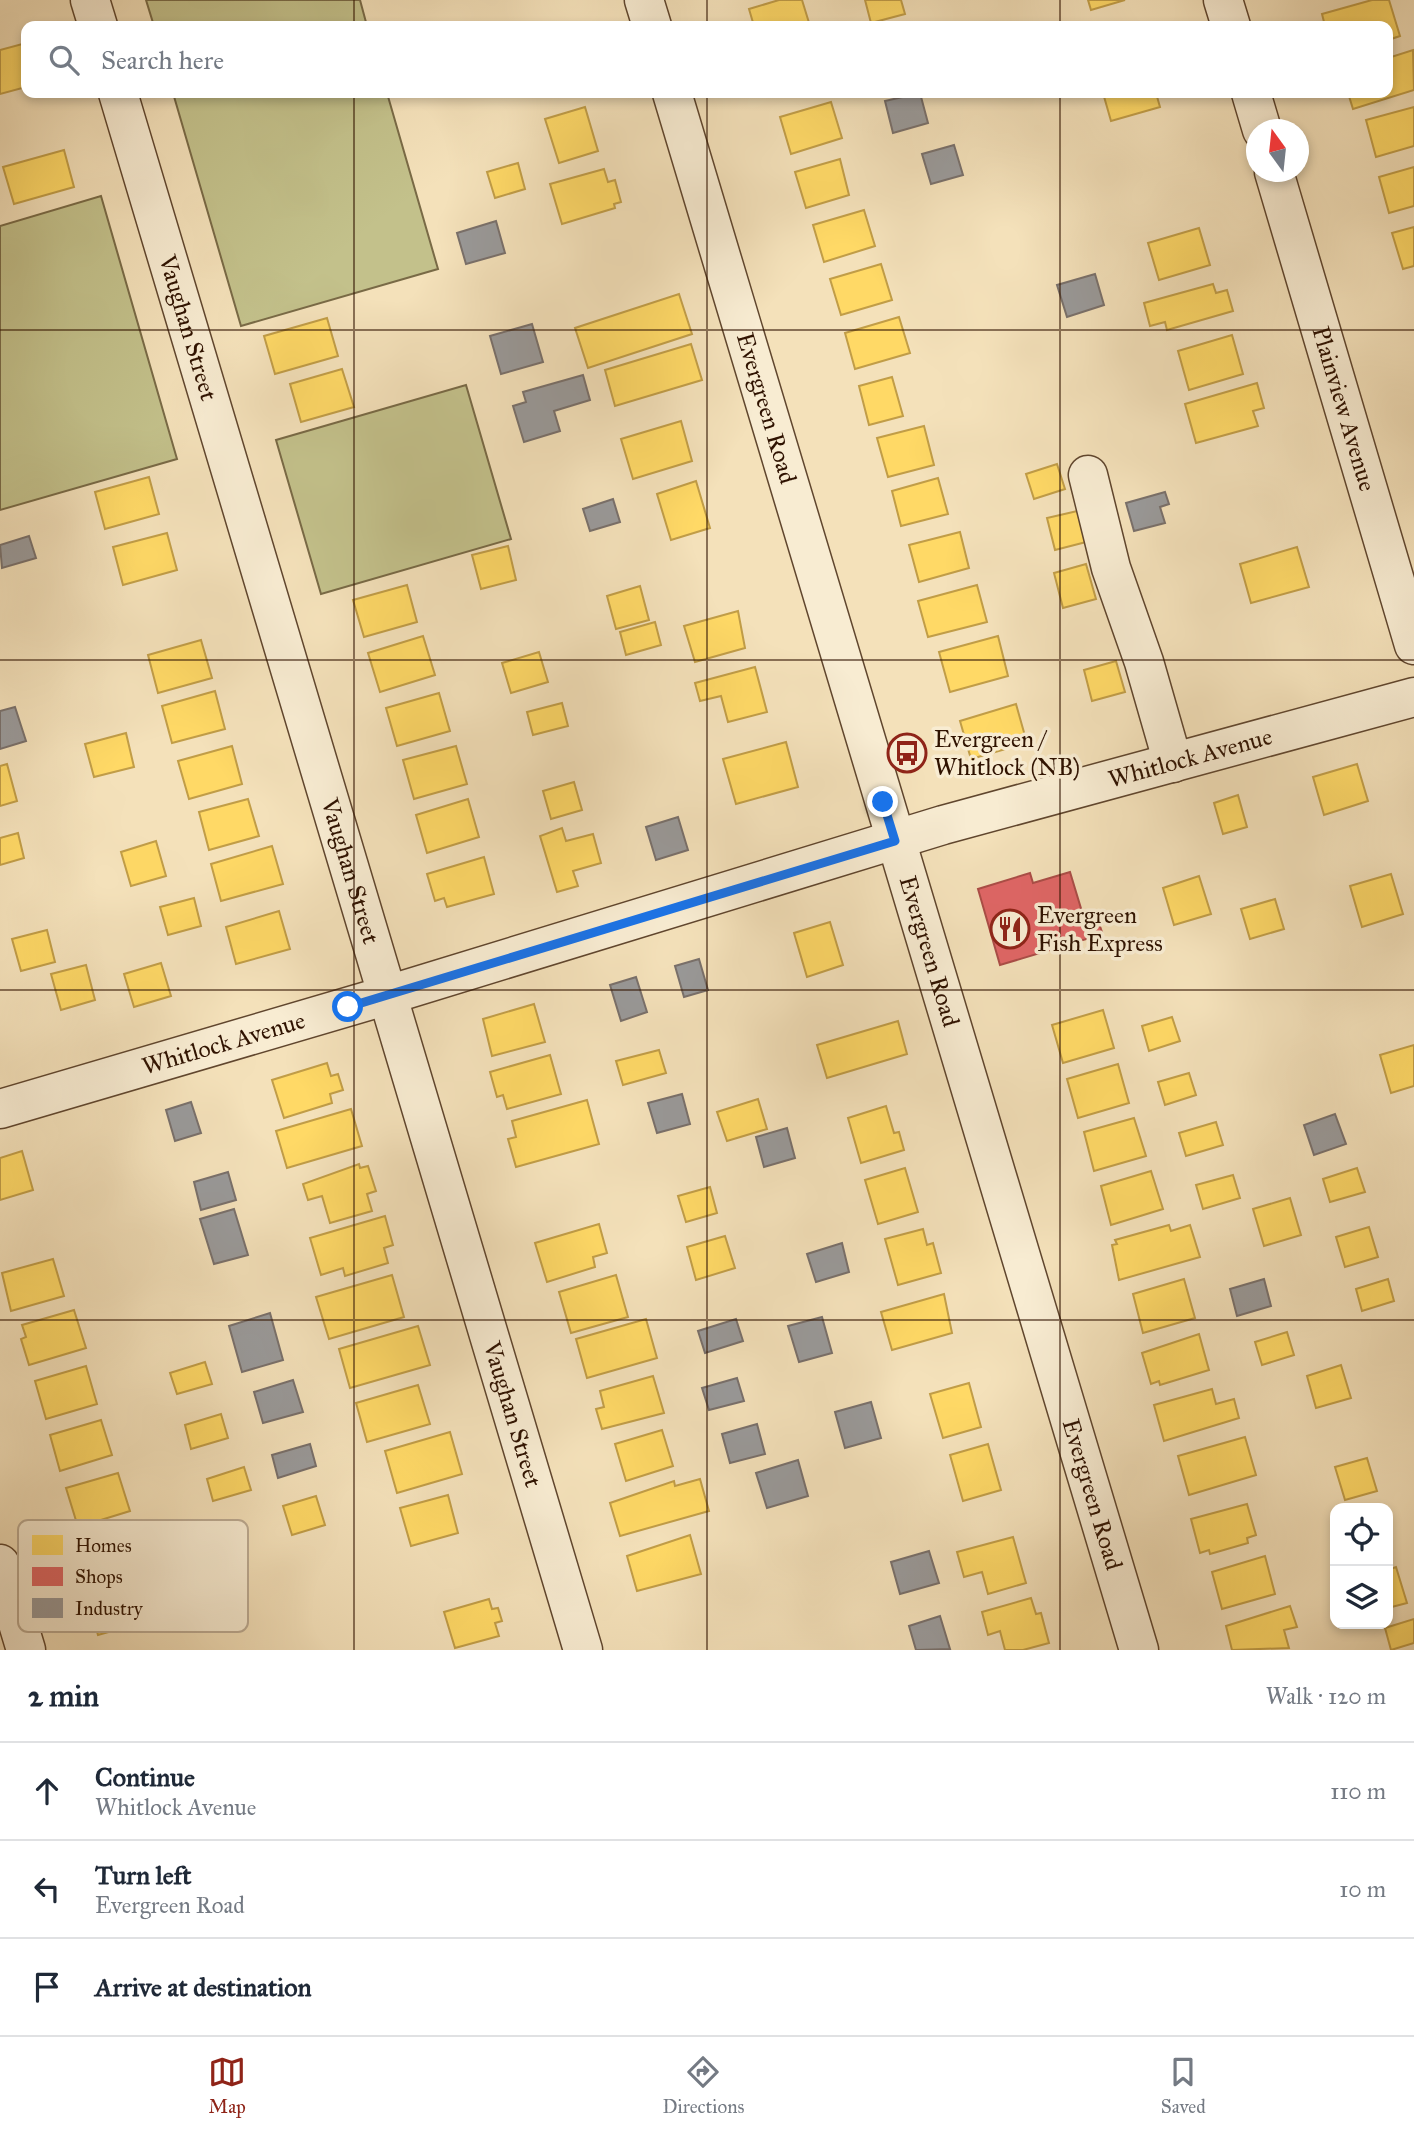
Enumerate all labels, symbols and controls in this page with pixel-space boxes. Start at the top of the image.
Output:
search box [21,21,1393,98]
icon: search [45,41,83,79]
text: Search here [101,44,224,76]
north arrow [1246,119,1309,182]
street label: Vaughan Street [152,251,224,405]
street label: Plainview Avenue [1305,323,1383,495]
street label: Evergreen Road [730,329,803,487]
street label: Whitlock Avenue [1105,721,1275,794]
place label: Evergreen / Whitlock (NB) [934,724,1080,782]
bus stop icon: Evergreen / Whitlock (NB) [886,732,928,774]
route end [867,786,898,817]
street label: Vaughan Street [314,794,386,948]
street label: Evergreen Road [893,872,966,1030]
place label: Evergreen Fish Express [1037,900,1163,958]
restaurant icon: Evergreen Fish Express [989,908,1031,950]
route start [332,991,363,1022]
street label: Whitlock Avenue [138,1005,309,1081]
street label: Vaughan Street [476,1337,549,1491]
street label: Evergreen Road [1055,1415,1129,1573]
map controls [1330,1503,1393,1629]
button: locate [1330,1503,1393,1566]
legend [18,1520,248,1632]
text: Homes [75,1534,132,1557]
text: Shops [75,1565,123,1588]
button: layers [1330,1566,1393,1629]
text: Industry [75,1597,144,1620]
text: 2 min [28,1678,99,1714]
text: Walk · 120 m [1266,1682,1386,1710]
text: Continue [95,1761,195,1793]
icon: ahead [28,1772,66,1810]
text: 110 m [1330,1777,1386,1805]
text: Whitlock Avenue [95,1793,256,1821]
text: Turn left [95,1859,191,1891]
icon: left [28,1870,66,1908]
text: 10 m [1339,1875,1386,1903]
text: Evergreen Road [95,1891,245,1919]
icon: arrive [28,1968,66,2006]
text: Arrive at destination [95,1971,312,2003]
tab: Map [208,2053,246,2118]
tab: Directions [662,2053,744,2118]
tab: Saved [1161,2053,1206,2118]

